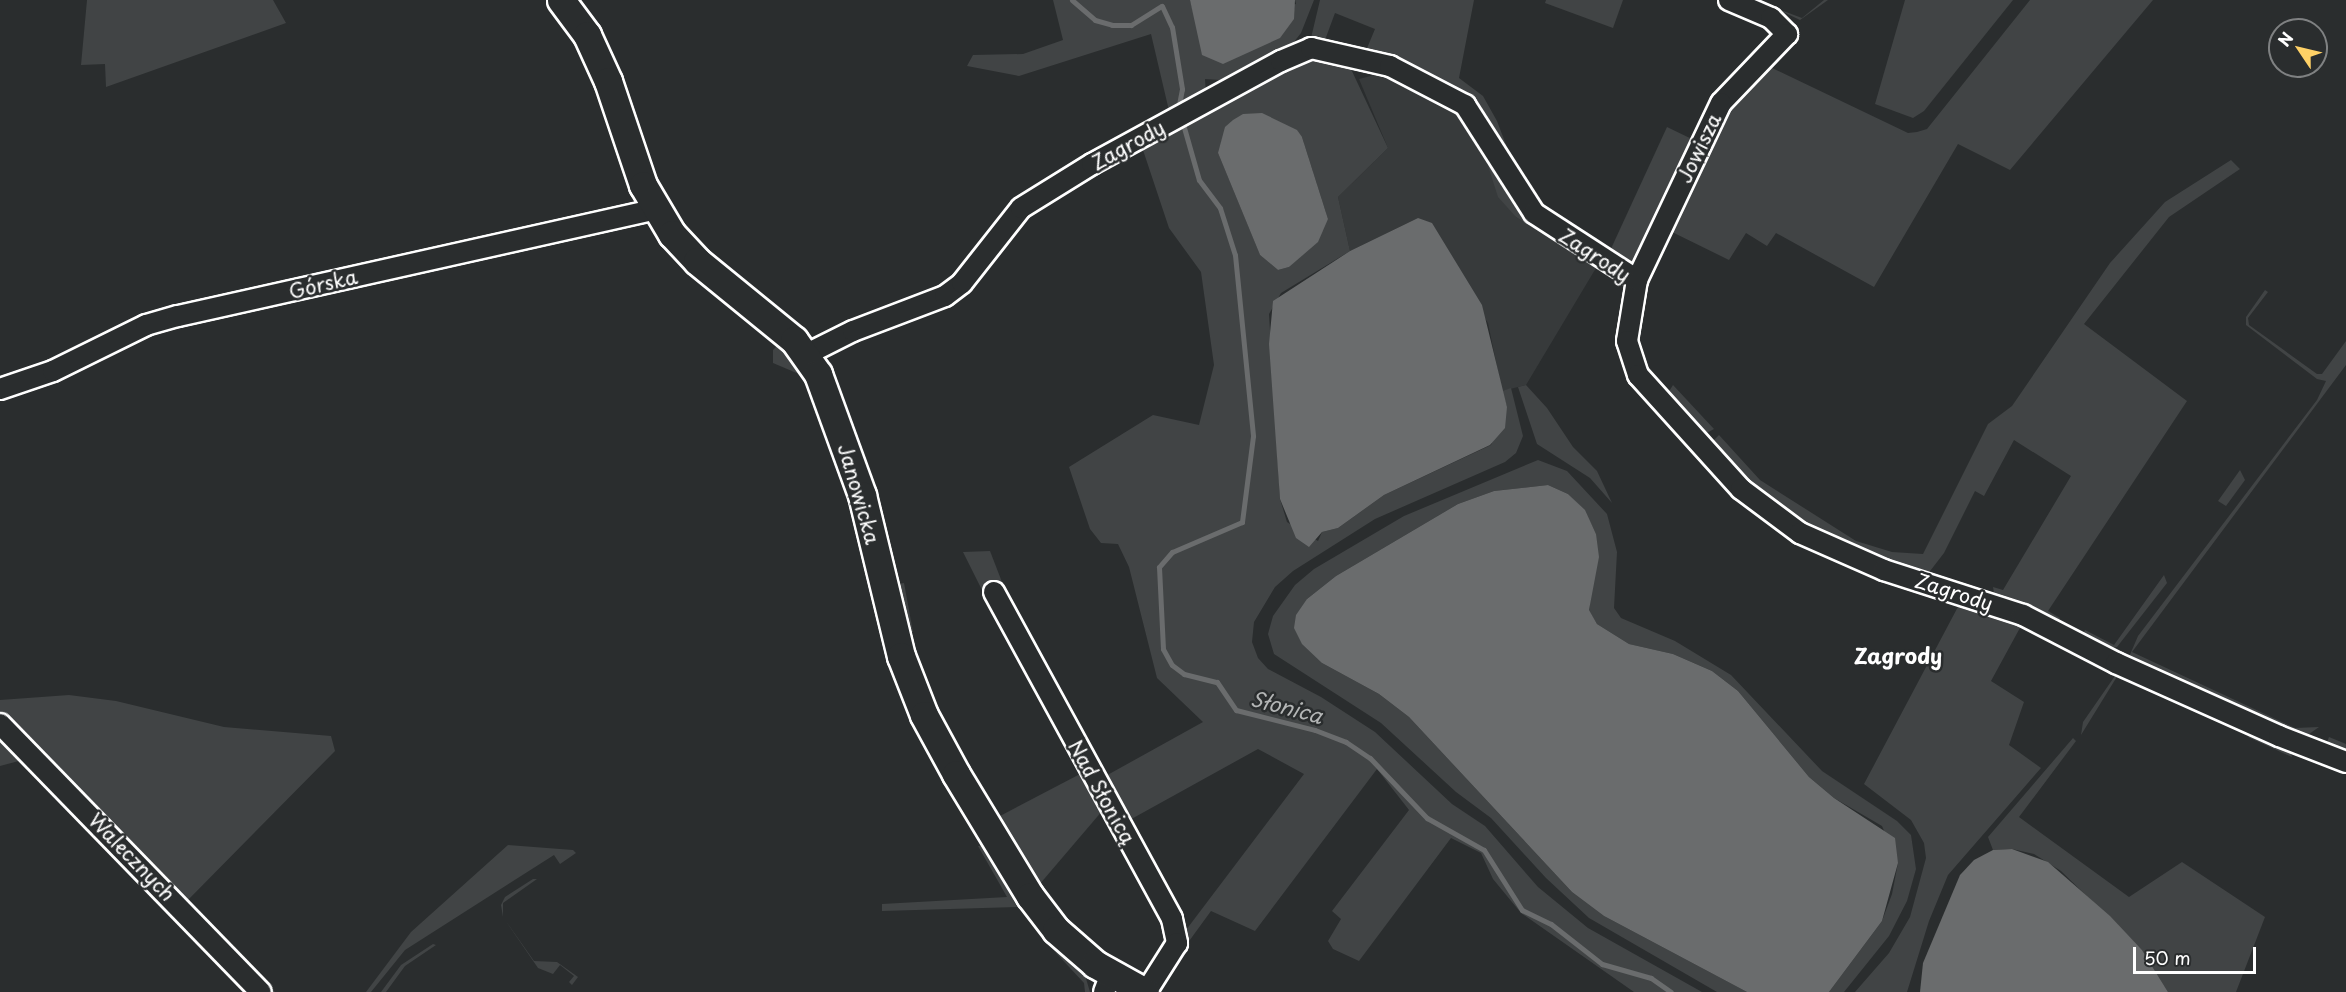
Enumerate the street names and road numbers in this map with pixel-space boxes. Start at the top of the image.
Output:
street label: Jowisza [1672,110,1726,186]
street label: Zagrody [1087,115,1169,175]
street label: Zagrody [1555,223,1635,287]
street label: Górska [286,264,360,304]
street label: Janowicka [833,441,885,547]
street label: Zagrody [1912,568,1996,616]
street label: Nad Słonicą [1064,736,1140,848]
street label: Walecznych [84,808,180,906]

